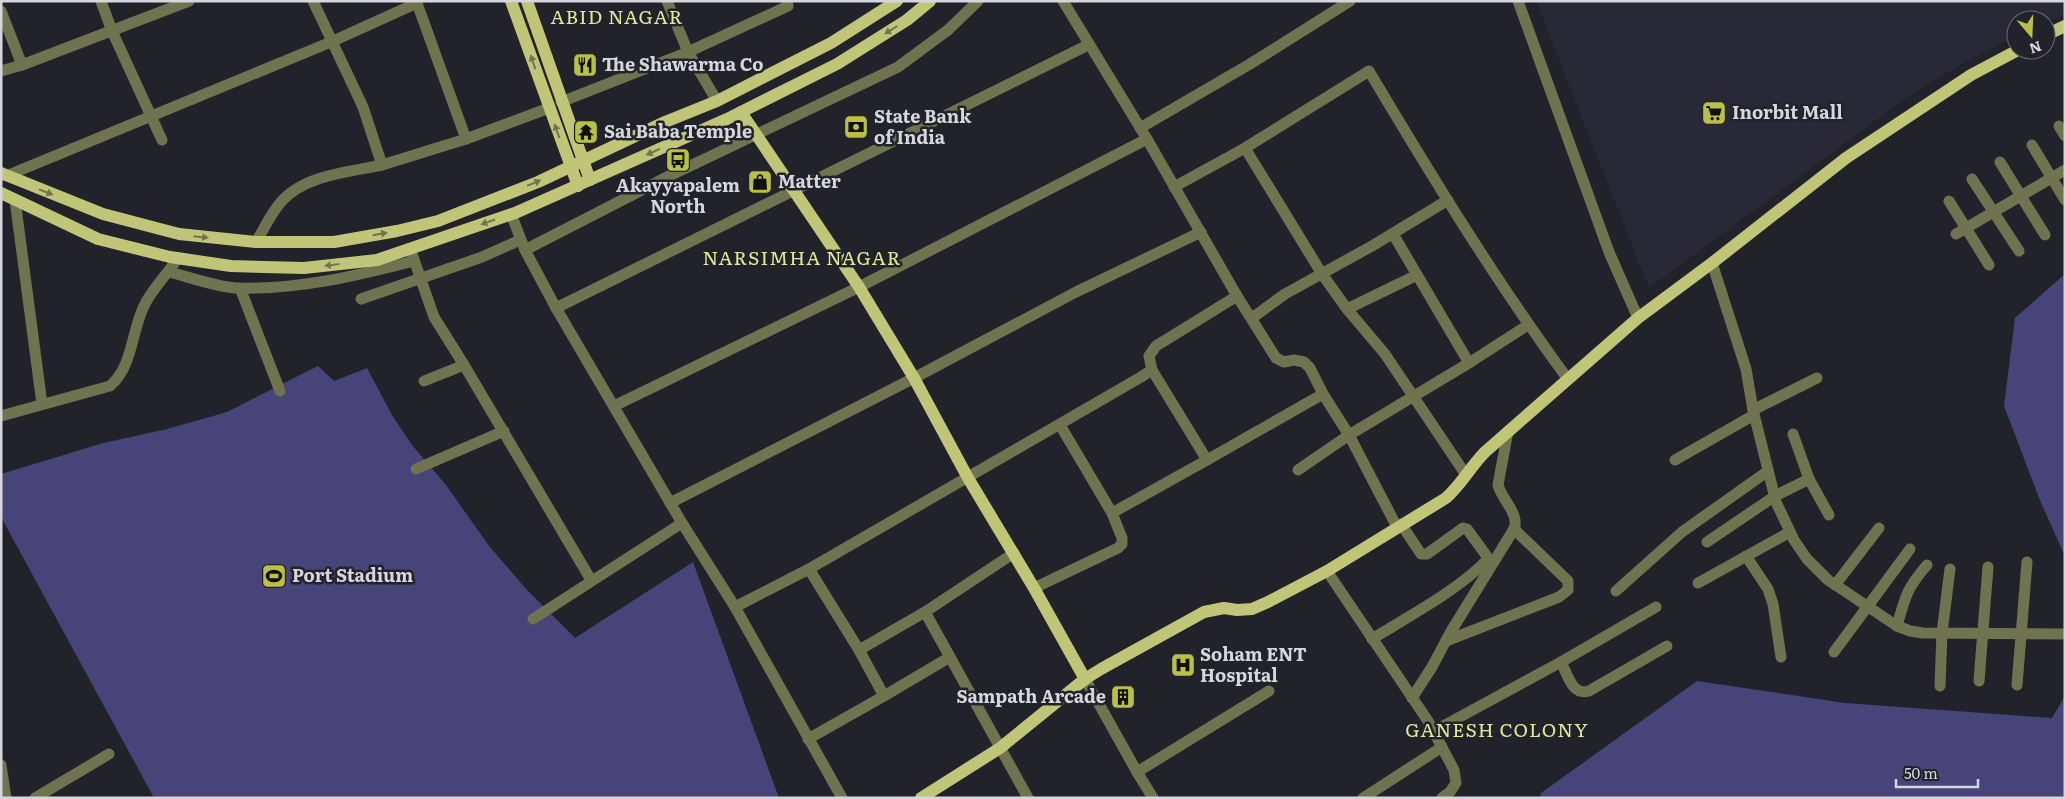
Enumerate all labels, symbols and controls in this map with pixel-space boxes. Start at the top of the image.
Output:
district label: ABID NAGAR [550,2,684,30]
north arrow [2006,10,2056,60]
one-way arrow [884,25,897,35]
text: N [2027,37,2044,60]
place label: The Shawarma Co [602,50,764,77]
restaurant icon: The Shawarma Co [572,52,598,78]
one-way arrow [529,54,537,69]
place label: Inorbit Mall [1732,98,1843,125]
supermarket icon: Inorbit Mall [1701,100,1727,126]
place label: State Bank of India [874,102,972,150]
bank icon: State Bank of India [843,114,869,140]
place label: Sai Baba Temple [604,117,752,144]
temple icon: Sai Baba Temple [573,119,599,145]
one-way arrow [553,123,560,138]
bus stop icon: Akayyapalem North [665,147,691,173]
one-way arrow [646,148,660,156]
place label: Matter [778,167,841,194]
shop icon: Matter [747,169,773,195]
place label: Akayyapalem North [616,171,740,219]
one-way arrow [527,179,542,187]
one-way arrow [39,188,53,196]
one-way arrow [480,219,495,226]
one-way arrow [373,230,389,238]
one-way arrow [194,233,210,241]
district label: NARSIMHA NAGAR [703,243,901,271]
one-way arrow [323,261,339,269]
place label: Port Stadium [292,561,413,588]
sports icon: Port Stadium [261,563,287,589]
place label: Soham ENT Hospital [1200,640,1307,688]
hospital icon: Soham ENT Hospital [1170,652,1196,678]
place label: Sampath Arcade [956,682,1106,709]
building icon: Sampath Arcade [1110,684,1136,710]
district label: GANESH COLONY [1405,715,1589,743]
scale bar [1896,756,1978,788]
text: 50 m [1904,761,1938,784]

